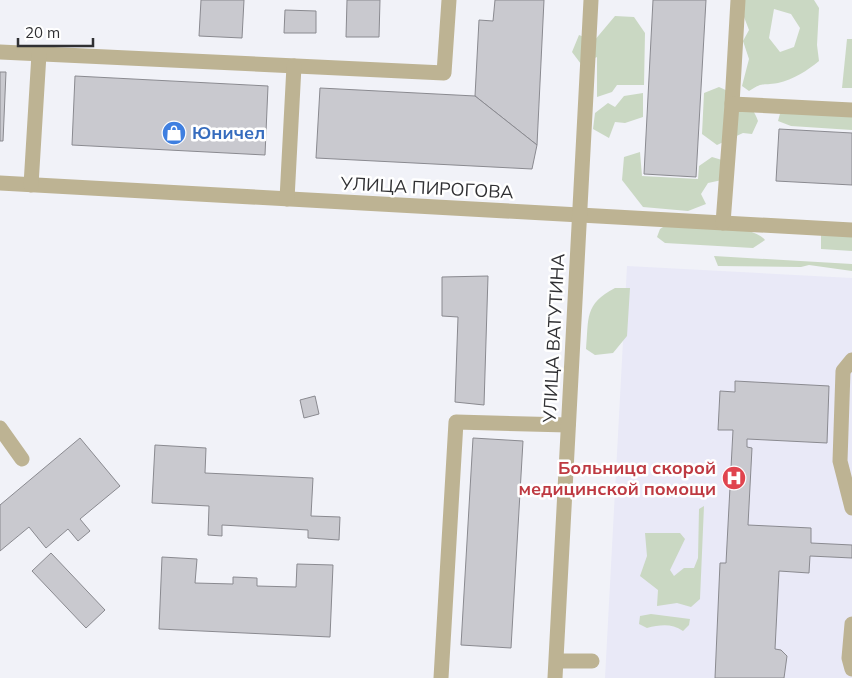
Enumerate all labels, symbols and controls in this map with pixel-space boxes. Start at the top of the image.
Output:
scale bar [18,15,92,47]
text: 20 m [25,23,60,42]
shop icon: Юничел [161,120,187,146]
place label: Юничел [192,121,265,144]
street label: УЛИЦА ПИРОГОВА [339,171,514,204]
street label: УЛИЦА ВАТУТИНА [538,253,569,424]
place label: Больница скорой медицинской помощи [518,456,716,500]
hospital icon: Больница скорой медицинской помощи [721,465,747,491]

